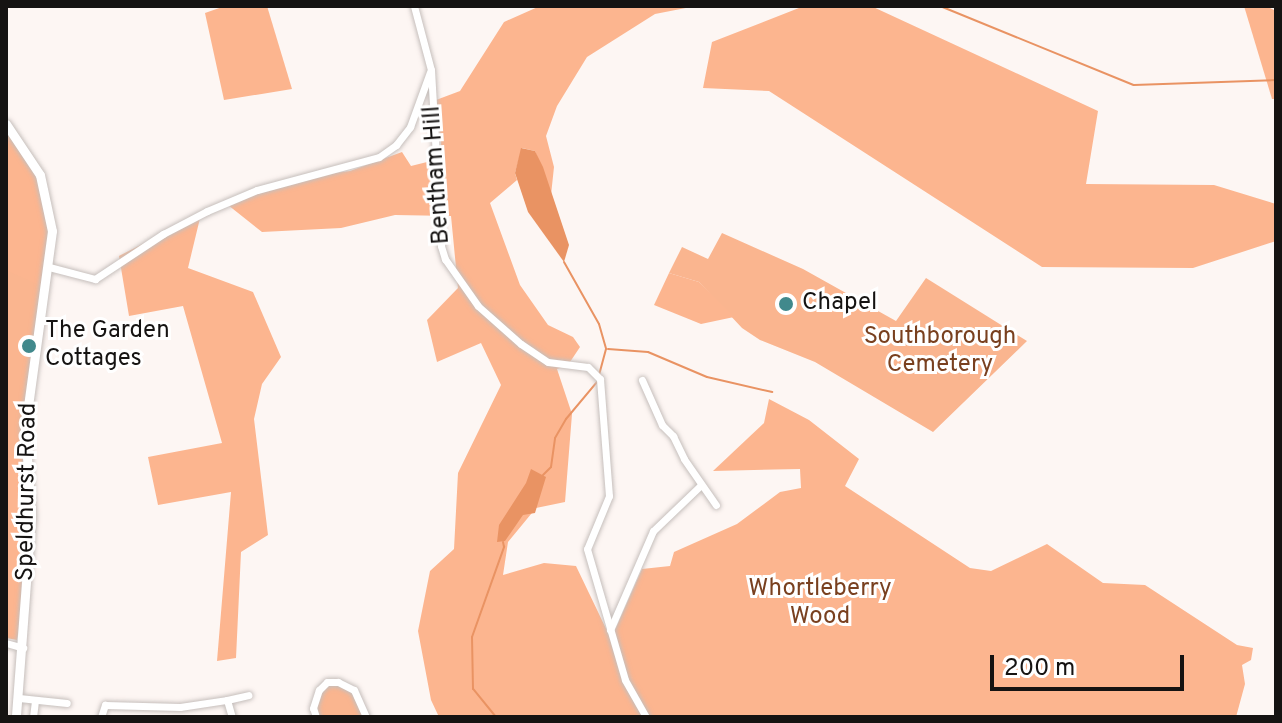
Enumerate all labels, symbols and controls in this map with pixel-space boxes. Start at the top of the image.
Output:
street label: Bentham Hill [419,105,457,245]
place label: Chapel [802,290,877,318]
marker: Chapel [777,295,795,313]
place label: The Garden Cottages [45,318,170,374]
park label: Southborough Cemetery [864,324,1016,380]
marker: The Garden Cottages [20,337,38,355]
street label: Speldhurst Road [12,402,44,582]
park label: Whortleberry Wood [748,576,892,632]
scale bar [994,639,1188,689]
text: 200 m [1004,654,1075,684]

